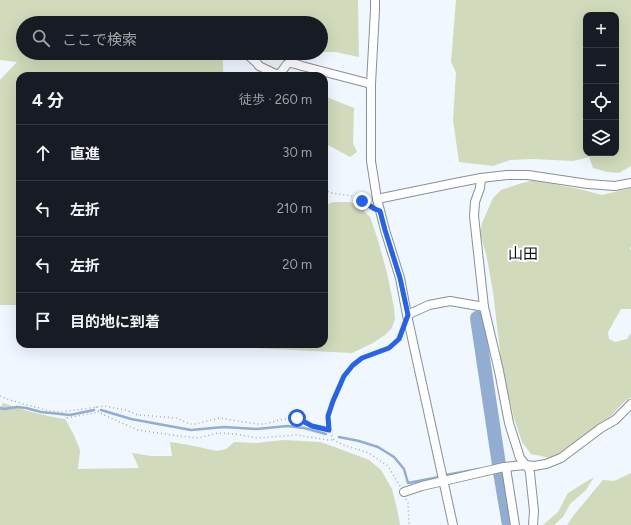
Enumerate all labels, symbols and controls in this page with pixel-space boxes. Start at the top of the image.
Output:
map controls [583,12,619,156]
button: + [583,12,619,48]
search box [16,16,328,60]
icon: search [30,27,52,49]
text: ここで検索 [62,31,137,49]
button: − [583,48,619,84]
button: locate [583,84,619,120]
text: 4 分 [32,90,64,110]
text: 徒歩 · 260 m [239,92,312,107]
button: layers [583,120,619,156]
icon: ahead [32,142,54,164]
text: 直進 [70,145,100,163]
text: 30 m [282,145,312,160]
route end [353,192,371,210]
icon: left [32,198,54,220]
text: 左折 [70,201,100,219]
text: 210 m [277,201,312,216]
district label: 山田 [508,245,538,263]
icon: left [32,254,54,276]
text: 左折 [70,257,100,275]
text: 20 m [282,257,312,272]
icon: arrive [32,310,54,332]
text: 目的地に到着 [70,313,160,331]
route start [288,409,306,427]

